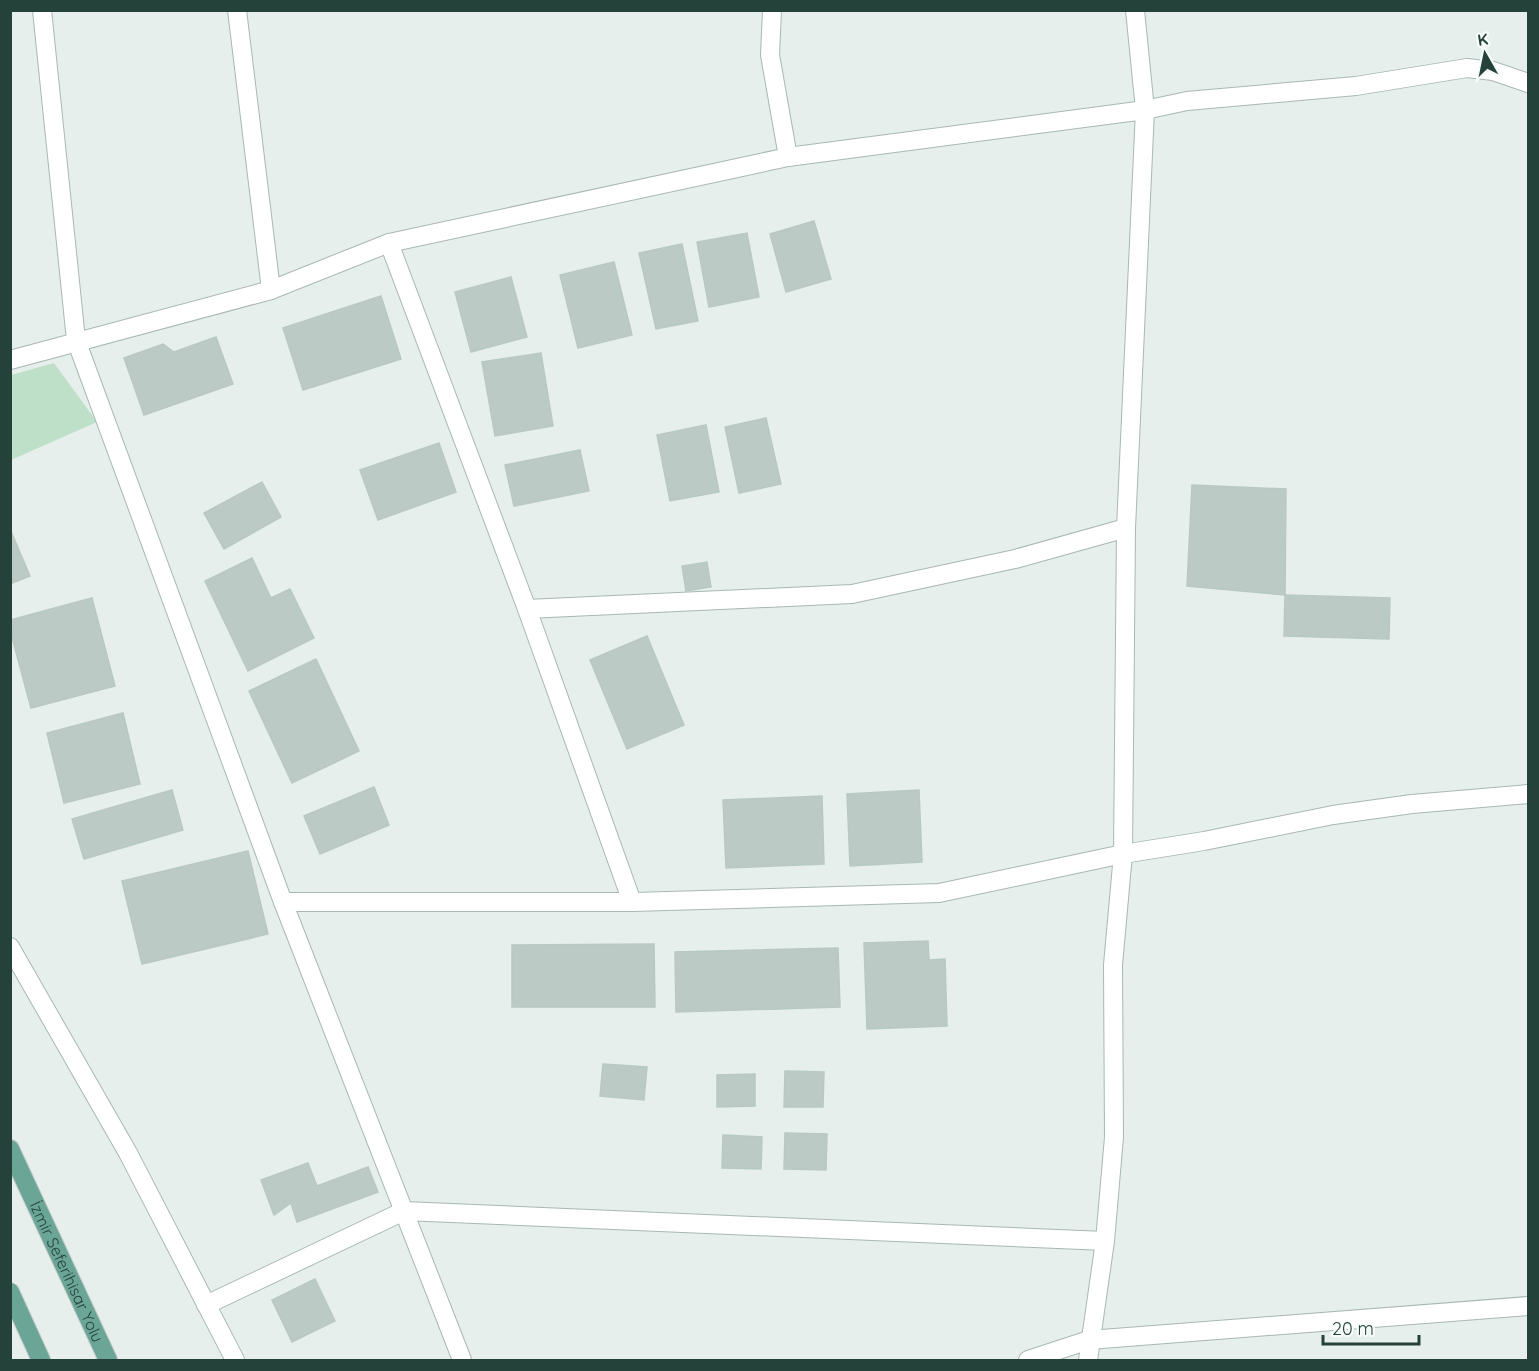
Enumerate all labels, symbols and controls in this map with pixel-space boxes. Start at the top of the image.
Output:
north arrow [1455,24,1515,84]
text: K [1476,28,1489,50]
street label: İzmir Seferihisar Yolu [26,1198,108,1345]
scale bar [1323,1308,1419,1346]
text: 20 m [1332,1317,1374,1340]

